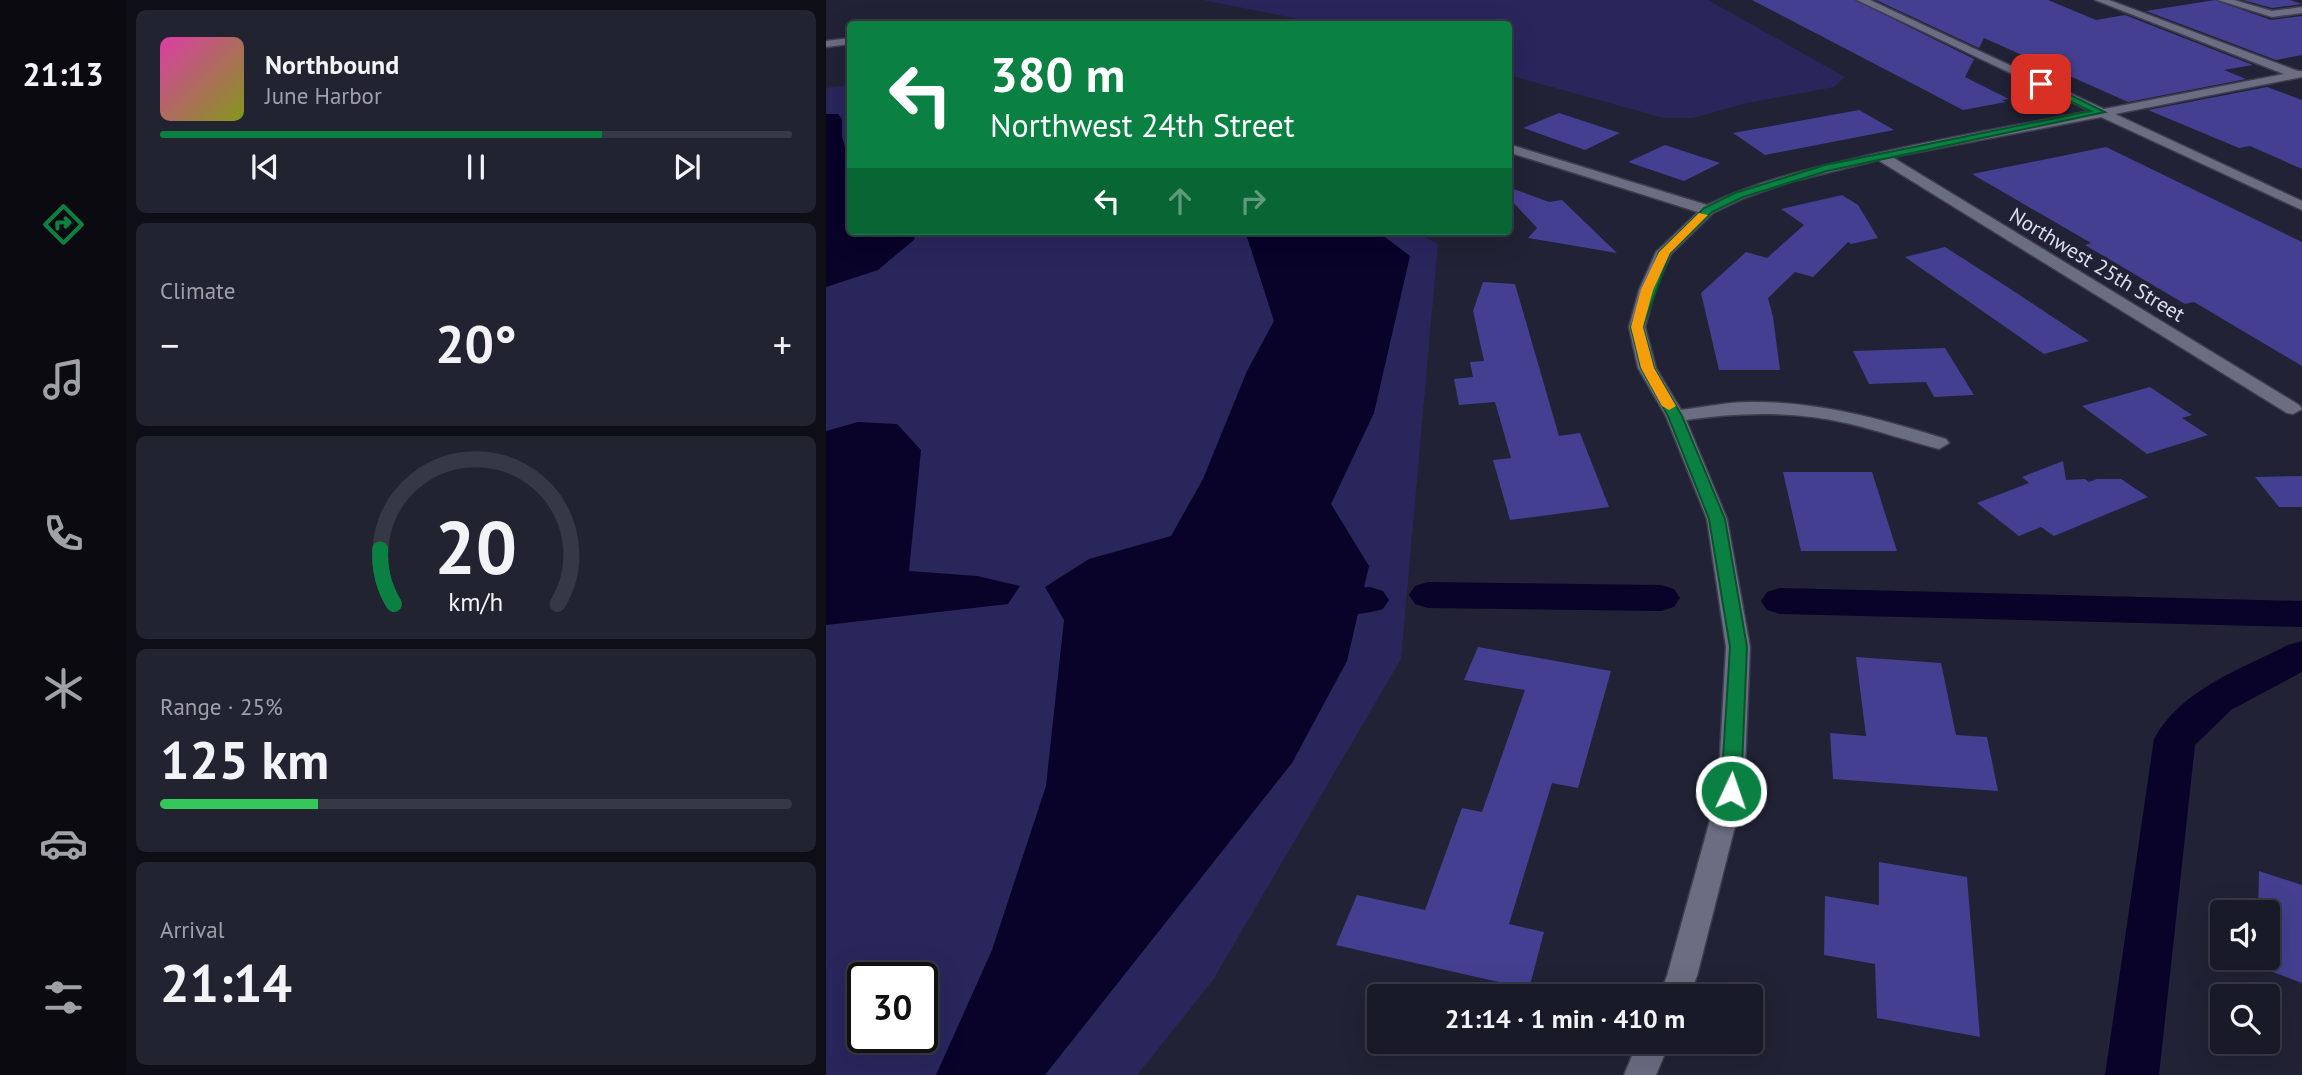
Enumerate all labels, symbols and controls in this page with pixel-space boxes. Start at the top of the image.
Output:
text: 380 m [990,42,1125,106]
text: Northbound [265,48,399,81]
icon: left [875,49,966,140]
text: 21:13 [22,53,104,95]
pin [2011,54,2071,114]
icon: arrive [2022,65,2060,103]
text: June Harbor [265,81,382,110]
text: Northwest 24th Street [990,104,1295,146]
icon: previous [246,148,284,186]
icon: pause [457,148,495,186]
icon: next [668,148,706,186]
icon: left [1088,182,1126,220]
icon: ahead [1161,182,1199,220]
icon: right [1234,182,1272,220]
icon: directions [39,200,88,249]
street label: Northwest 25th Street [2005,202,2190,328]
text: Climate [160,276,235,305]
text: 20° [435,310,517,377]
text: − [160,320,179,369]
text: + [773,320,792,369]
icon: music [39,355,88,404]
text: 20 [435,500,517,594]
icon: phone [39,509,88,558]
text: km/h [449,585,503,617]
icon: climate [39,664,88,713]
text: Range · 25% [160,692,283,721]
text: 125 km [160,726,329,793]
position arrow [1694,754,1768,828]
icon: car [39,819,88,868]
map controls [2210,900,2280,1054]
button: sound [2210,900,2280,970]
text: Arrival [160,915,224,944]
text: 21:14 [160,949,292,1016]
speed limit sign: 30 [847,962,938,1053]
icon: filters [39,973,88,1022]
button: search [2210,984,2280,1054]
text: 21:14 · 1 min · 410 m [1445,1002,1685,1035]

